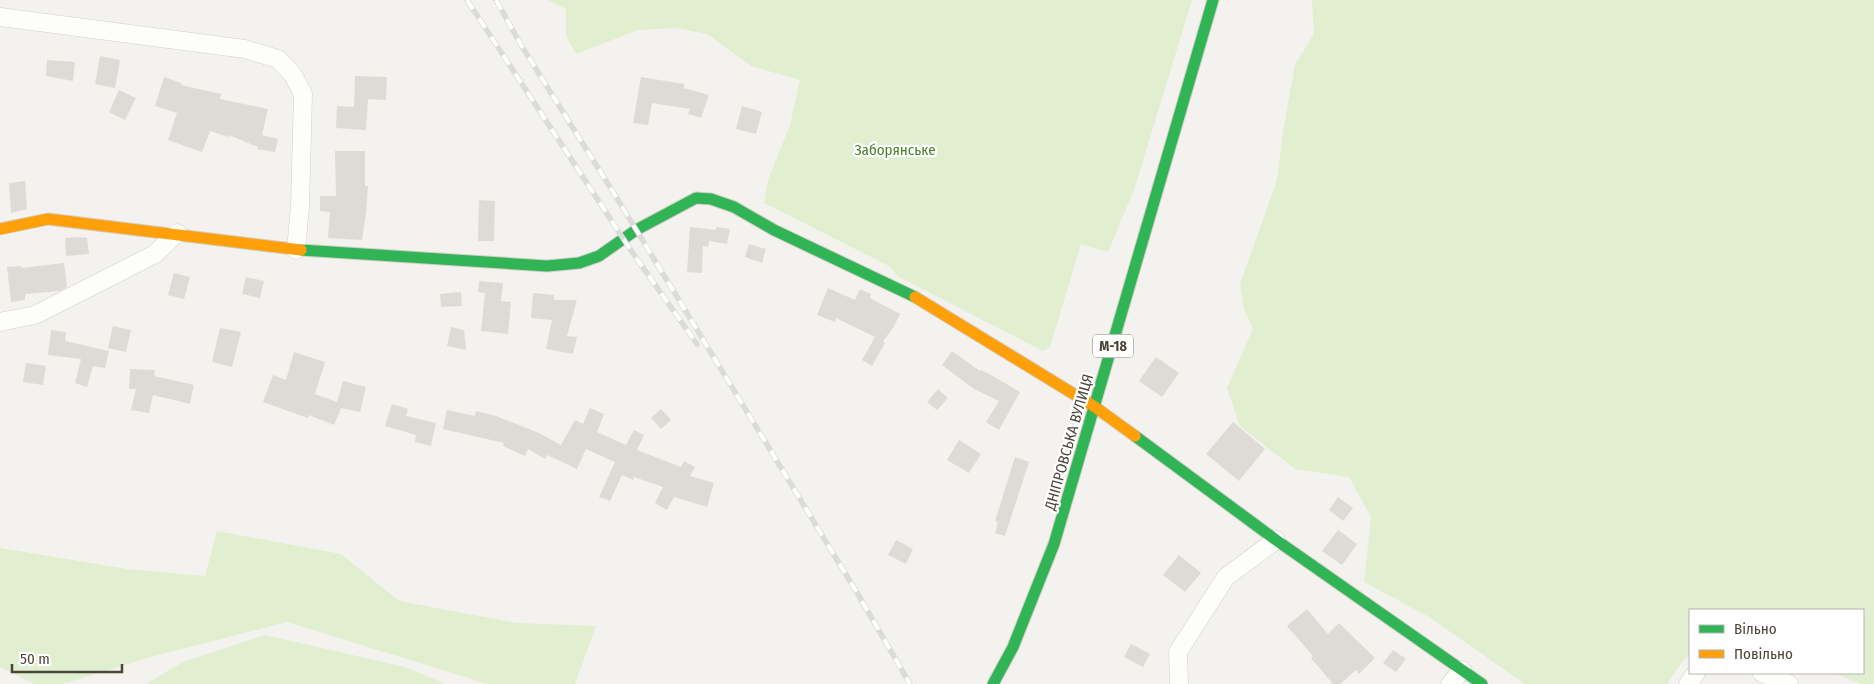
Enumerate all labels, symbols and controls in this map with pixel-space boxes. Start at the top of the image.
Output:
park label: Заборянське [854,141,936,159]
road number: М-18 [1093,334,1133,358]
street label: ДНІПРОВСЬКА ВУЛИЦЯ [1041,372,1097,513]
legend [1689,609,1864,674]
text: Вільно [1734,620,1777,638]
scale bar [12,642,122,674]
text: Повільно [1734,645,1793,663]
text: 50 m [20,650,50,668]

